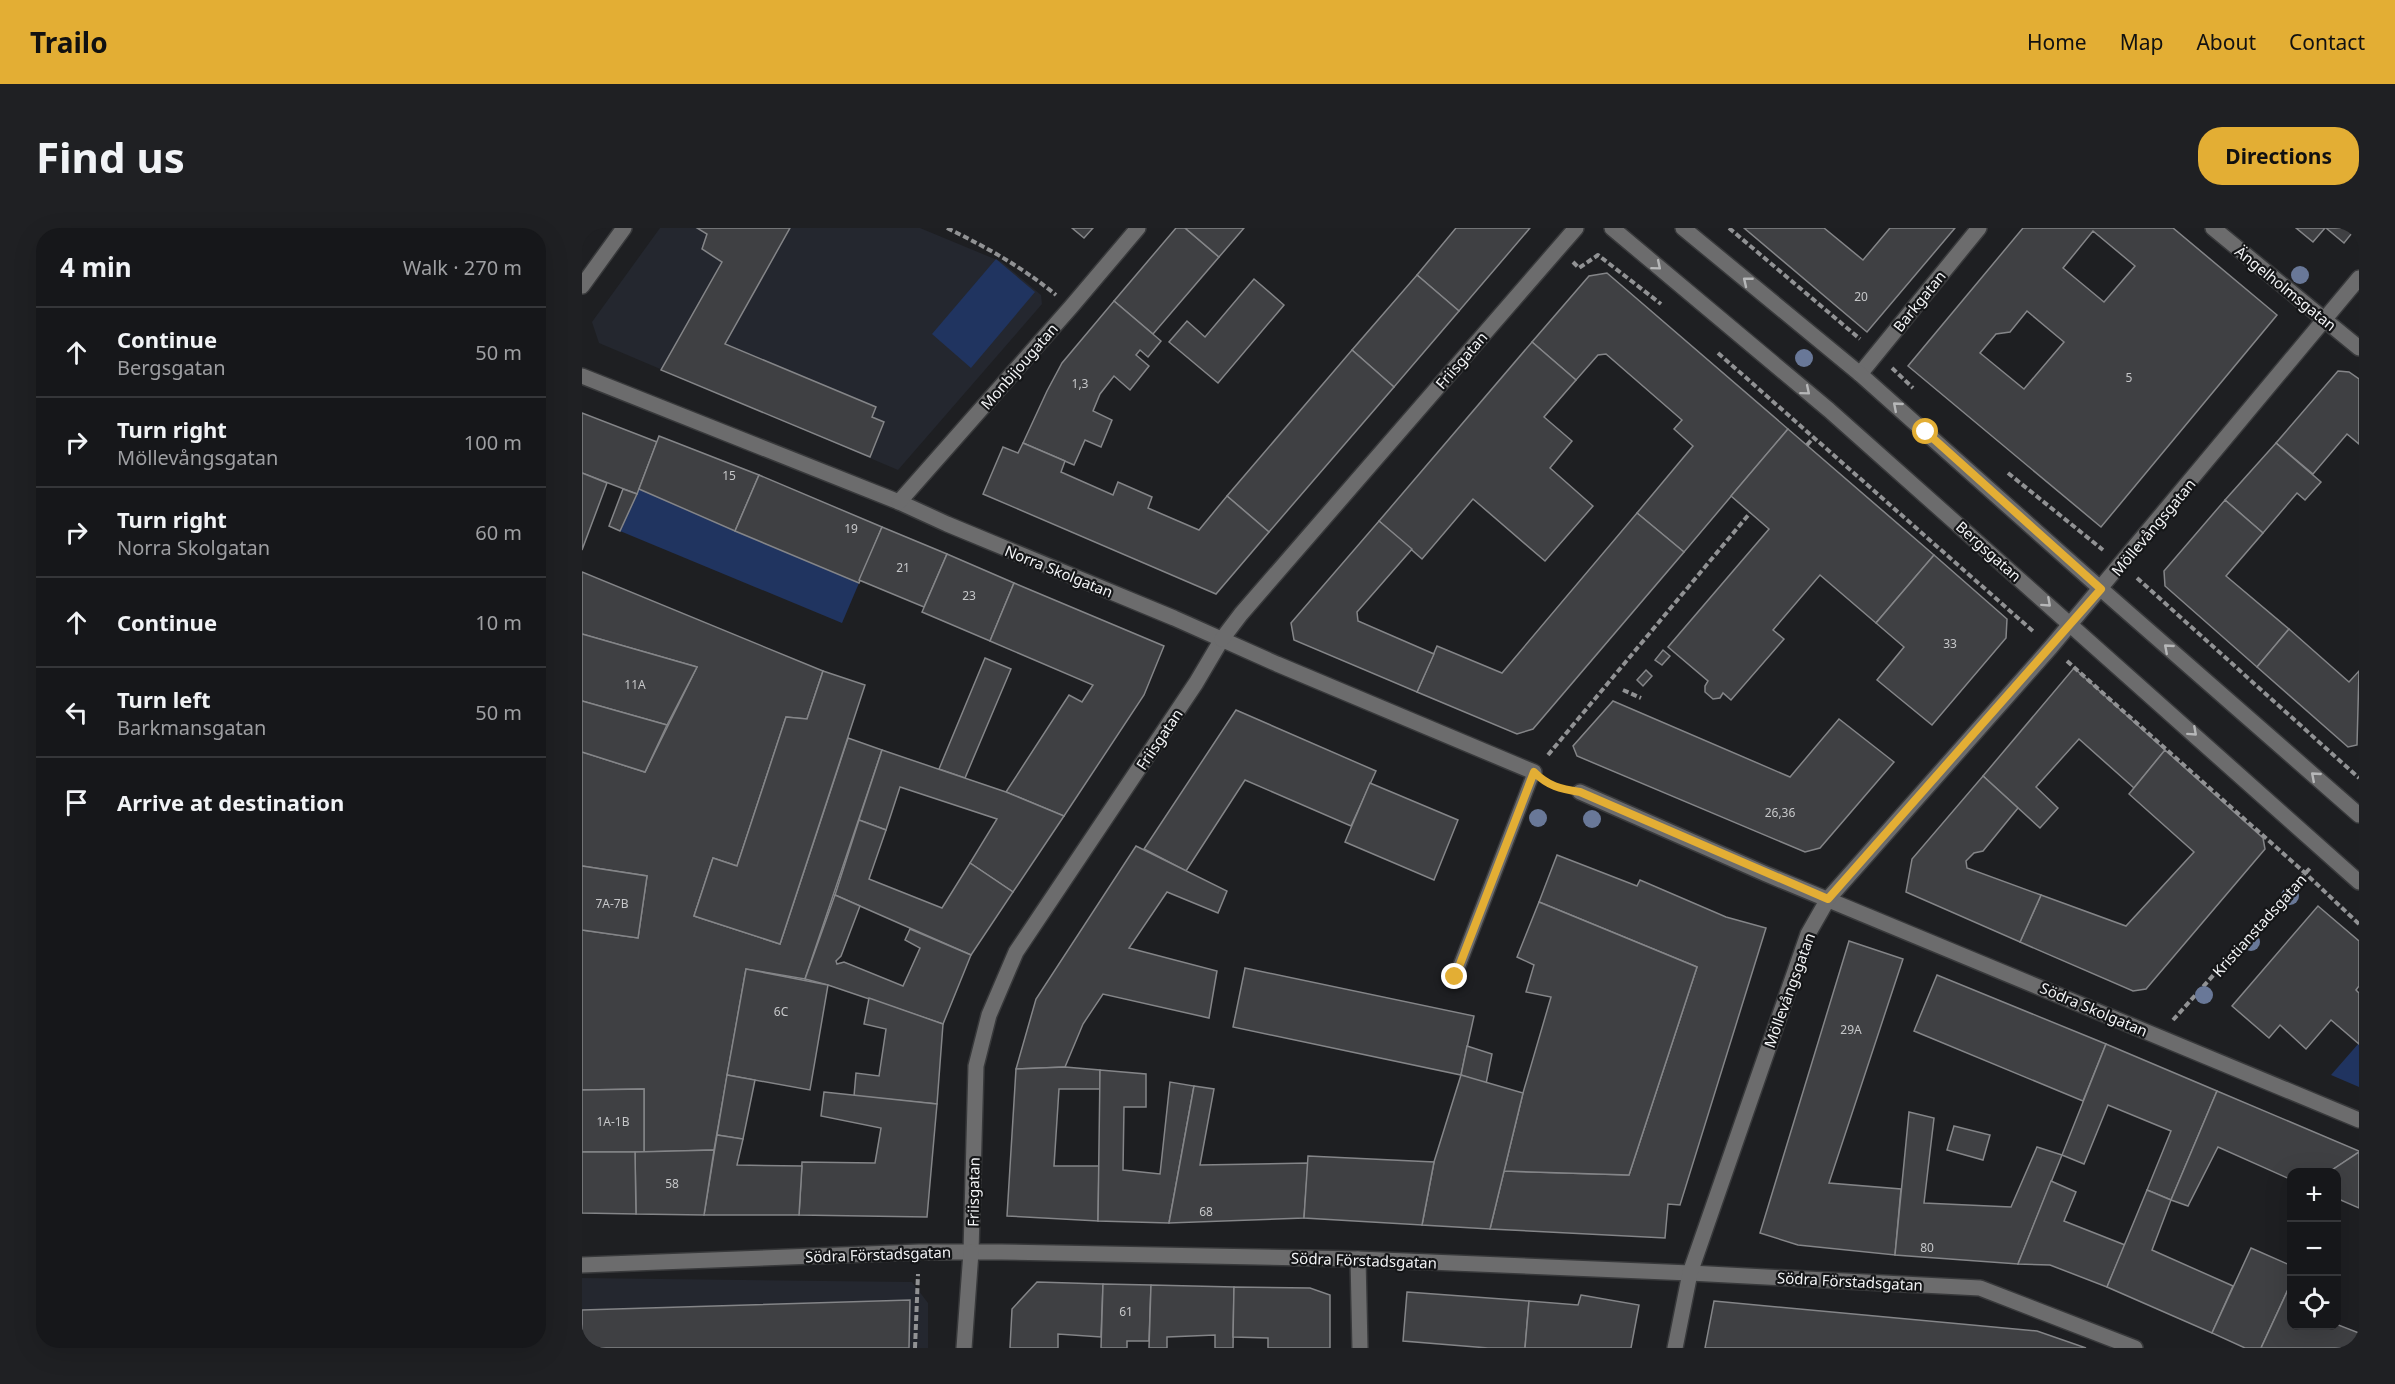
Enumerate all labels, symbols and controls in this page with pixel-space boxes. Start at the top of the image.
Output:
text: Trailo [30,23,108,61]
text: Home [2027,28,2087,56]
text: Map [2120,28,2163,56]
text: About [2196,28,2256,56]
text: Contact [2289,28,2365,56]
button: Directions [2198,127,2359,185]
text: Find us [36,128,185,185]
street label: Ängelholmsgatan [2231,241,2341,335]
text: 4 min [60,249,132,285]
text: Walk · 270 m [403,254,522,281]
one-way arrow [1650,259,1661,270]
street label: Barkgatan [1888,266,1950,336]
one-way arrow [1743,278,1754,289]
house number: 20 [1854,288,1868,305]
street label: Monbijougatan [976,319,1062,413]
text: Continue [117,324,217,354]
street label: Friisgatan [1431,327,1491,393]
icon: ahead [60,336,93,369]
text: 50 m [475,339,522,366]
text: Bergsgatan [117,354,226,381]
house number: 5 [2126,369,2133,386]
house number: 1,3 [1072,375,1089,392]
one-way arrow [1799,384,1810,395]
one-way arrow [1893,403,1904,414]
text: Turn right [117,414,227,444]
route start [1912,418,1938,444]
icon: right [60,426,93,459]
text: 100 m [464,429,522,456]
text: Möllevångsgatan [117,444,278,471]
house number: 15 [722,467,736,484]
street label: Möllevångsgatan [2106,474,2200,580]
text: Turn right [117,504,227,534]
icon: right [60,516,93,549]
street label: Bergsgatan [1952,516,2026,586]
text: 60 m [475,519,522,546]
house number: 19 [844,520,858,537]
text: Norra Skolgatan [117,534,270,561]
street label: Norra Skolgatan [1002,540,1116,602]
house number: 21 [896,559,910,576]
house number: 23 [962,587,976,604]
one-way arrow [2040,596,2051,607]
icon: ahead [60,606,93,639]
text: Continue [117,607,217,637]
text: 10 m [475,609,522,636]
house number: 33 [1943,635,1957,652]
one-way arrow [2164,644,2175,655]
house number: 11A [624,676,646,693]
text: Turn left [117,684,211,714]
icon: left [60,696,93,729]
text: 50 m [475,699,522,726]
street label: Friisgatan [1131,705,1187,773]
text: Barkmansgatan [117,714,266,741]
one-way arrow [2186,725,2197,736]
one-way arrow [2311,772,2322,783]
icon: arrive [60,786,93,819]
text: Arrive at destination [117,787,344,817]
house number: 26,36 [1765,804,1795,821]
street label: Kristianstadsgatan [2208,869,2310,981]
house number: 7A-7B [595,895,629,912]
street label: Möllevångsgatan [1759,930,1819,1050]
route end [1441,963,1467,989]
street label: Södra Skolgatan [2037,977,2151,1041]
house number: 6C [774,1003,789,1020]
house number: 29A [1840,1021,1862,1038]
house number: 1A-1B [596,1113,630,1130]
street label: Friisgatan [962,1157,984,1227]
map controls [2287,1168,2341,1330]
button: + [2287,1168,2341,1222]
house number: 58 [665,1175,679,1192]
house number: 68 [1199,1203,1213,1220]
button: − [2287,1222,2341,1276]
house number: 80 [1920,1239,1934,1256]
street label: Södra Förstadsgatan [805,1241,951,1267]
street label: Södra Förstadsgatan [1291,1247,1437,1273]
street label: Södra Förstadsgatan [1777,1267,1923,1295]
button: locate [2287,1276,2341,1330]
house number: 61 [1119,1303,1133,1320]

